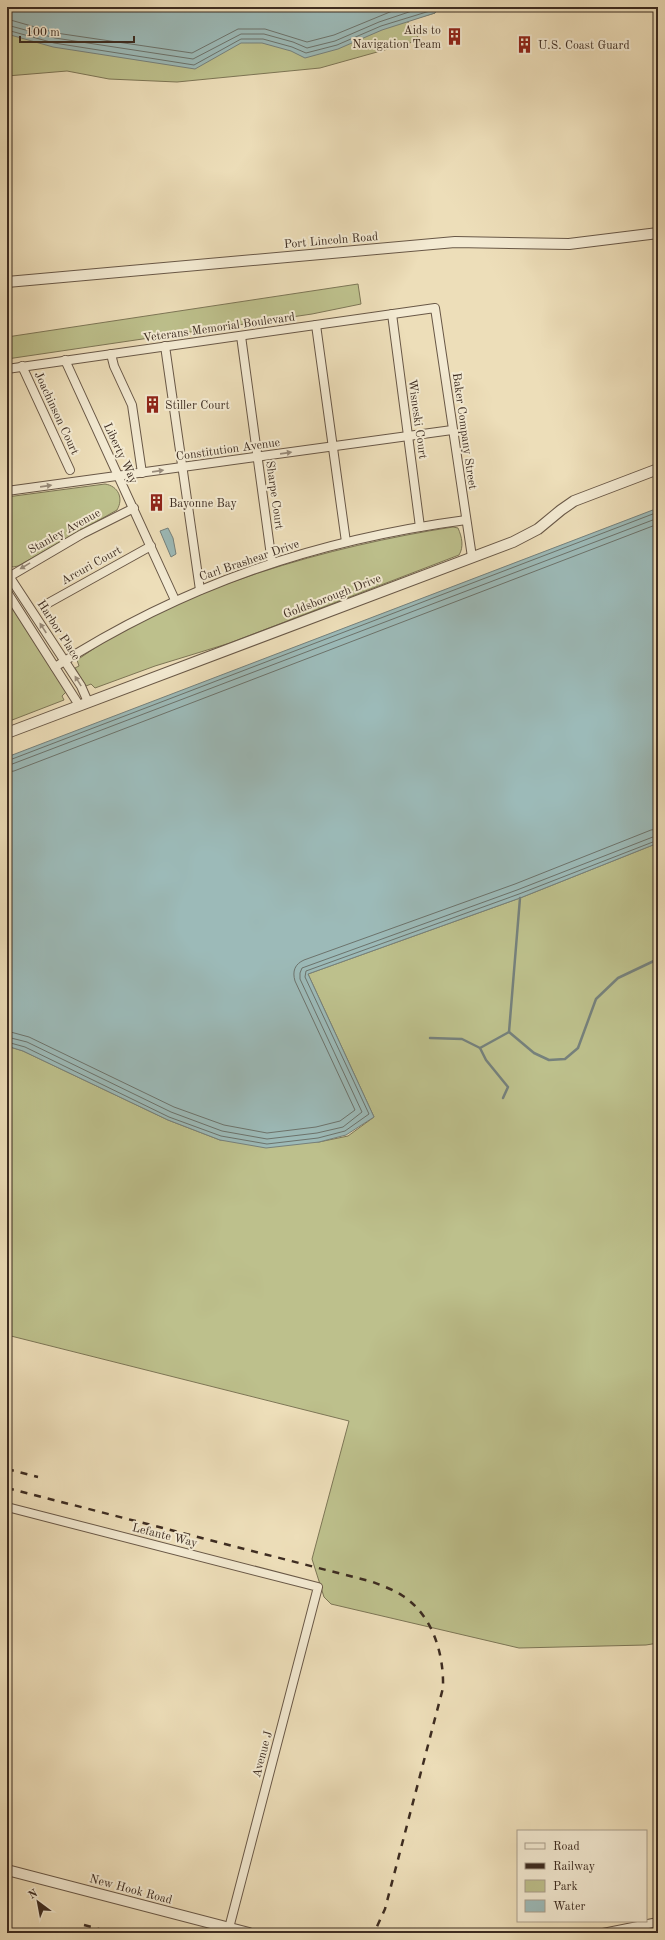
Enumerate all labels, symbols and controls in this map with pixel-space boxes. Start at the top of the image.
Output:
scale bar [20,18,134,44]
place label: Aids to Navigation Team [352,25,441,51]
text: 100 m [26,27,60,39]
building icon: Aids to Navigation Team [444,27,464,47]
building icon: U.S. Coast Guard [515,35,535,55]
place label: U.S. Coast Guard [538,40,630,52]
street label: Port Lincoln Road [283,231,379,251]
street label: Veterans Memorial Boulevard [142,311,296,345]
street label: Joachinson Court [32,370,81,457]
street label: Baker Company Street [450,372,478,490]
street label: Wisneski Court [405,379,429,460]
building icon: Stiller Court [142,395,162,415]
place label: Stiller Court [165,400,230,412]
street label: Liberty Way [101,421,140,486]
street label: Constitution Avenue [175,437,281,463]
one-way arrow [280,450,292,456]
street label: Sharpe Court [263,460,285,530]
one-way arrow [151,468,164,474]
one-way arrow [40,483,52,489]
building icon: Bayonne Bay [146,493,166,513]
place label: Bayonne Bay [169,498,238,510]
street label: Stanley Avenue [26,507,103,557]
street label: Carl Brashear Drive [198,538,301,584]
street label: Arcuri Court [59,544,124,587]
one-way arrow [19,563,31,570]
street label: Goldsborough Drive [282,573,383,621]
street label: Harbor Place [34,598,82,663]
one-way arrow [40,622,47,634]
one-way arrow [74,675,81,687]
street label: Lefante Way [131,1522,199,1550]
street label: Avenue J [251,1729,275,1779]
legend [517,1830,647,1922]
text: Road [553,1841,580,1853]
text: Railway [553,1861,596,1873]
street label: New Hook Road [88,1873,173,1907]
text: Park [553,1881,578,1893]
north arrow [18,1882,58,1922]
text: N [27,1888,40,1902]
text: Water [553,1901,586,1913]

